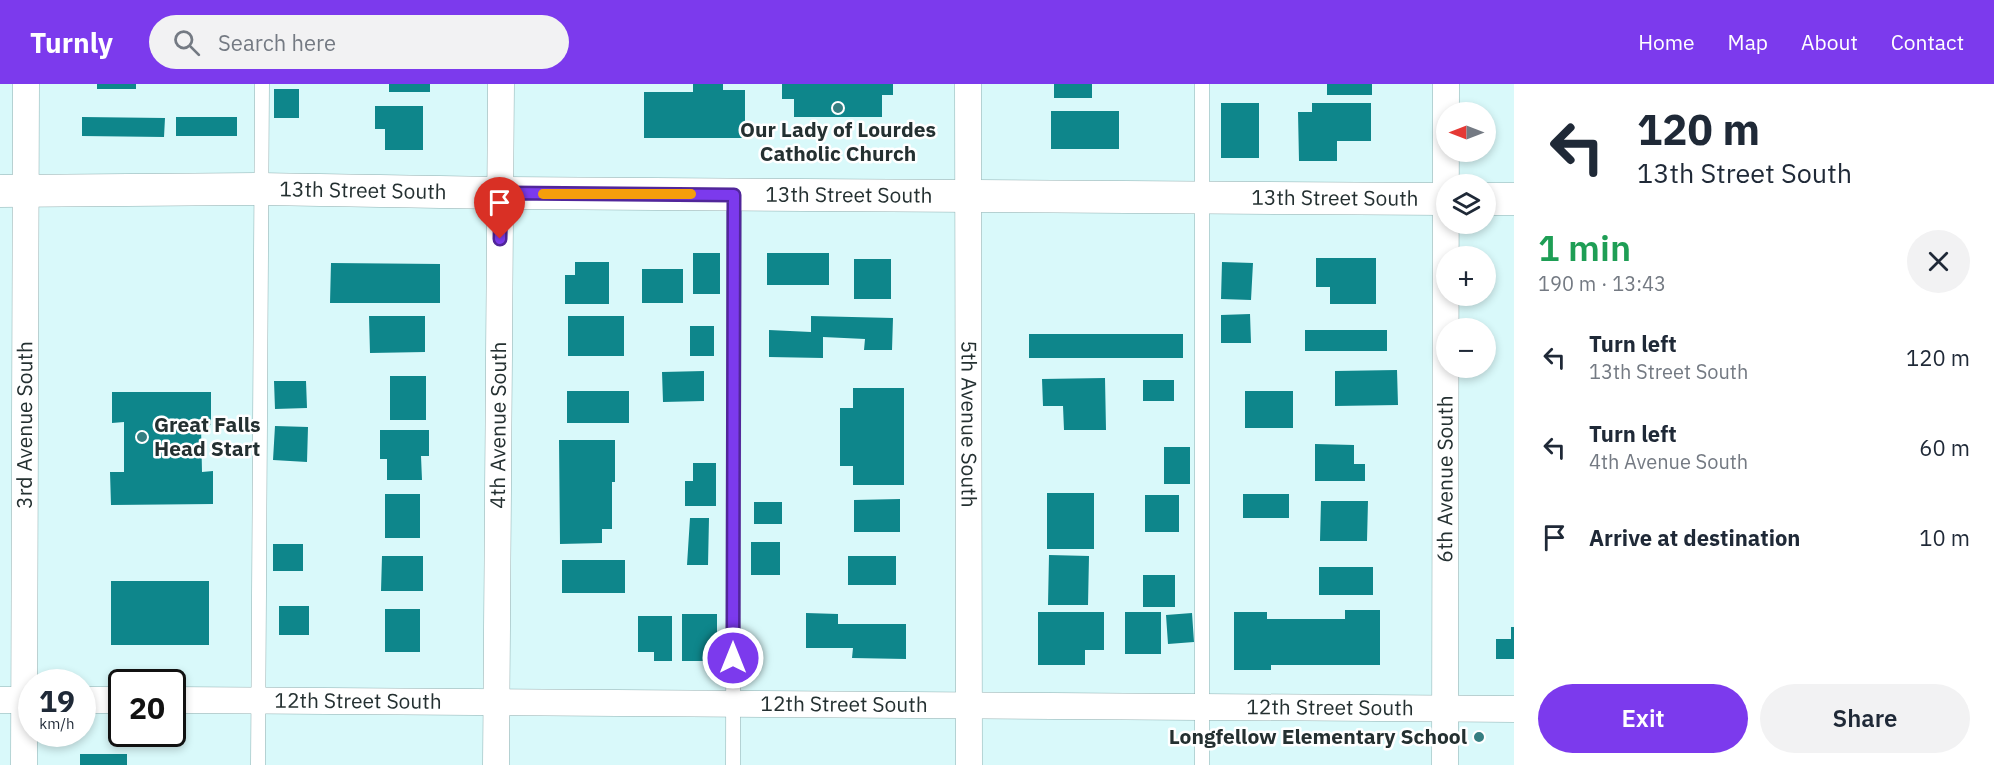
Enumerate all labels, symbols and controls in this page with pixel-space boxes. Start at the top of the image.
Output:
search box [149,15,569,69]
text: Turnly [30,24,113,61]
icon: search [170,26,203,59]
text: Search here [218,28,336,57]
text: Home [1638,28,1695,56]
text: Map [1728,28,1768,56]
text: About [1801,28,1858,56]
text: Contact [1891,28,1964,56]
marker: Our Lady of Lourdes Catholic Church [831,101,845,115]
north arrow [1436,102,1496,162]
map controls [1436,102,1496,378]
text: 120 m [1637,102,1760,157]
icon: left [1538,108,1616,186]
place label: Our Lady of Lourdes Catholic Church [740,115,936,167]
text: 13th Street South [1637,155,1852,190]
street label: 13th Street South [279,174,447,205]
button: layers [1436,174,1496,234]
pin [474,177,525,239]
street label: 13th Street South [765,180,933,209]
street label: 13th Street South [1251,183,1419,212]
icon: arrive [483,186,516,219]
text: 1 min [1538,224,1631,271]
button: close [1907,230,1970,293]
button: + [1436,246,1496,306]
text: 190 m · 13:43 [1538,270,1666,297]
button: − [1436,318,1496,378]
text: Turn left [1589,329,1677,358]
street label: 5th Avenue South [955,340,984,508]
street label: 3rd Avenue South [10,341,38,509]
street label: 4th Avenue South [483,341,512,509]
icon: left [1538,341,1571,374]
text: 120 m [1906,343,1970,372]
text: 13th Street South [1589,358,1748,385]
street label: 6th Avenue South [1430,395,1459,563]
place label: Great Falls Head Start [154,410,261,462]
text: Turn left [1589,419,1677,448]
marker: Great Falls Head Start [135,430,149,444]
icon: left [1538,431,1571,464]
text: 60 m [1919,433,1970,462]
text: 4th Avenue South [1589,448,1748,475]
icon: arrive [1538,521,1571,554]
text: Arrive at destination [1589,523,1800,552]
text: 10 m [1919,523,1970,552]
position arrow [701,626,765,690]
speed limit sign: 20 [108,669,186,747]
text: 19 [39,681,75,720]
button: Exit [1538,684,1748,753]
button: Share [1760,684,1970,753]
street label: 12th Street South [274,686,442,715]
street label: 12th Street South [760,689,928,718]
street label: 12th Street South [1246,692,1414,721]
text: km/h [39,714,75,733]
place label: Longfellow Elementary School [1169,722,1467,750]
marker: Longfellow Elementary School [1472,730,1486,744]

